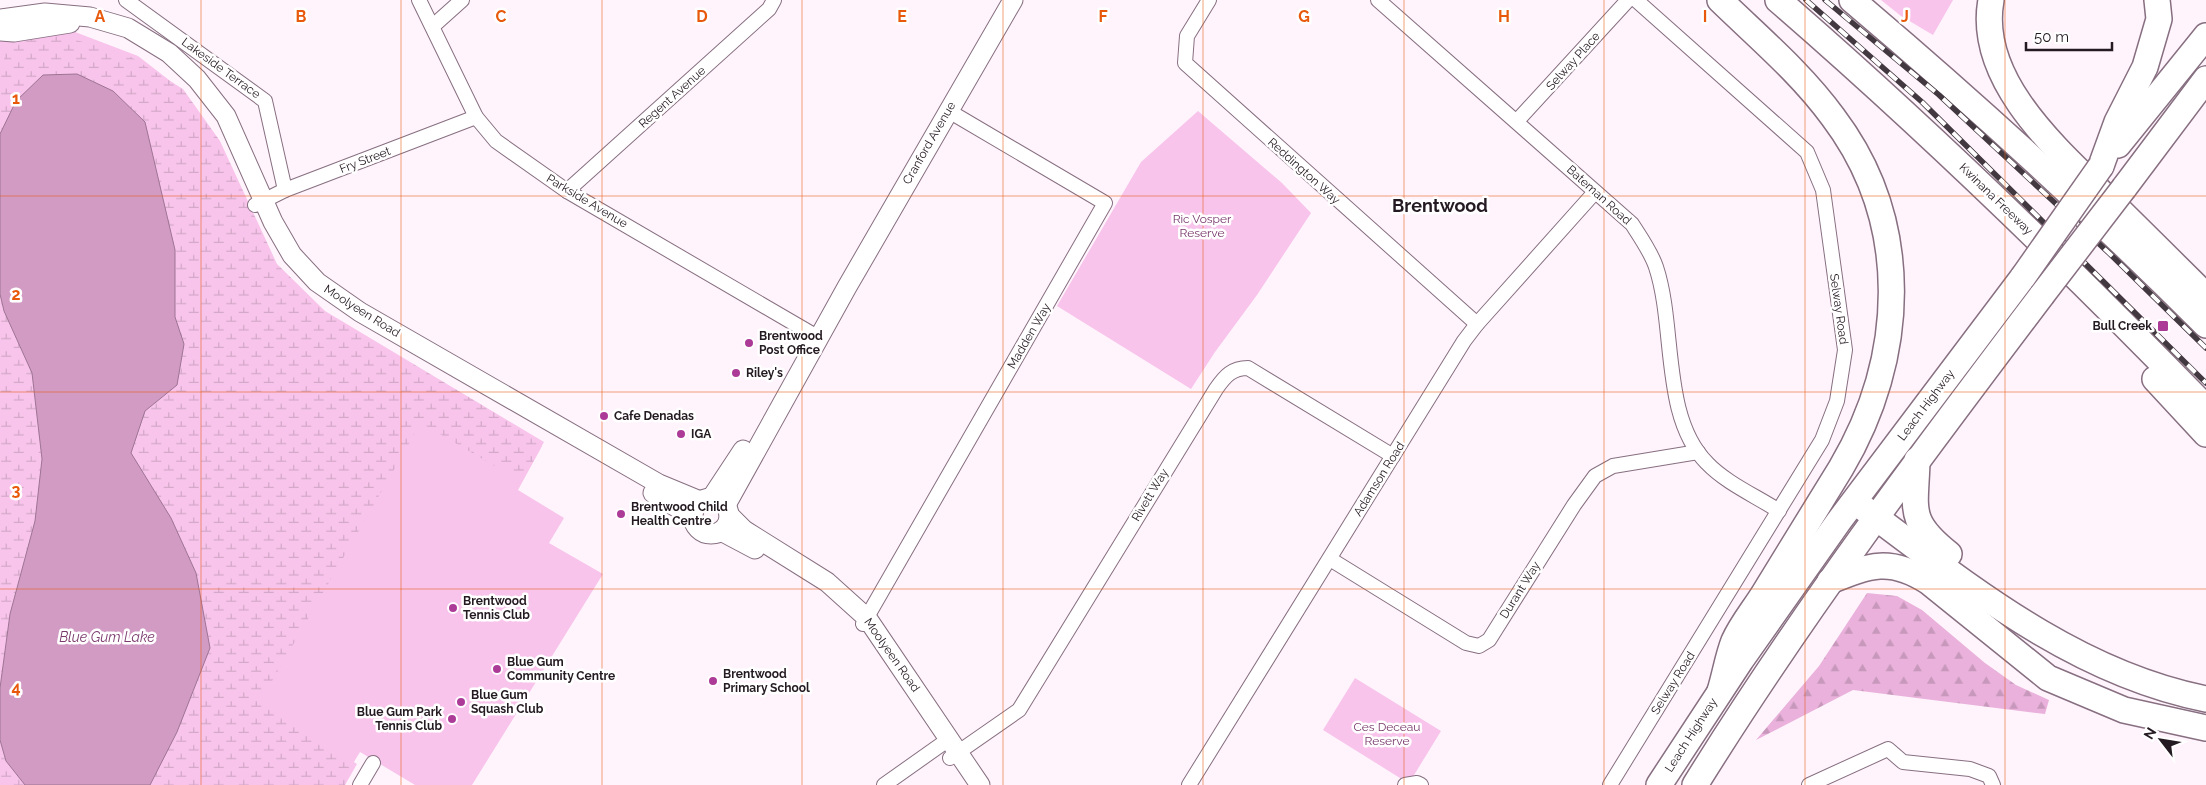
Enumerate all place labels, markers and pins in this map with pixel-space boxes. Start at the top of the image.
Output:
place label: Bull Creek [2092,319,2152,333]
marker: Bull Creek [2156,319,2170,333]
place label: Brentwood Post Office [759,329,823,357]
marker: Brentwood Post Office [743,337,755,349]
place label: Riley's [746,366,783,380]
marker: Riley's [730,367,742,379]
place label: Cafe Denadas [614,409,694,423]
marker: Cafe Denadas [598,410,610,422]
place label: IGA [691,427,712,441]
marker: IGA [675,428,687,440]
place label: Brentwood Child Health Centre [631,500,728,528]
marker: Brentwood Child Health Centre [615,508,627,520]
place label: Brentwood Tennis Club [463,594,530,622]
marker: Brentwood Tennis Club [447,602,459,614]
place label: Blue Gum Community Centre [507,655,615,683]
marker: Blue Gum Community Centre [491,663,503,675]
place label: Brentwood Primary School [723,667,810,695]
marker: Brentwood Primary School [707,675,719,687]
place label: Blue Gum Squash Club [471,688,544,716]
marker: Blue Gum Squash Club [455,696,467,708]
place label: Blue Gum Park Tennis Club [357,705,442,733]
marker: Blue Gum Park Tennis Club [446,713,458,725]

